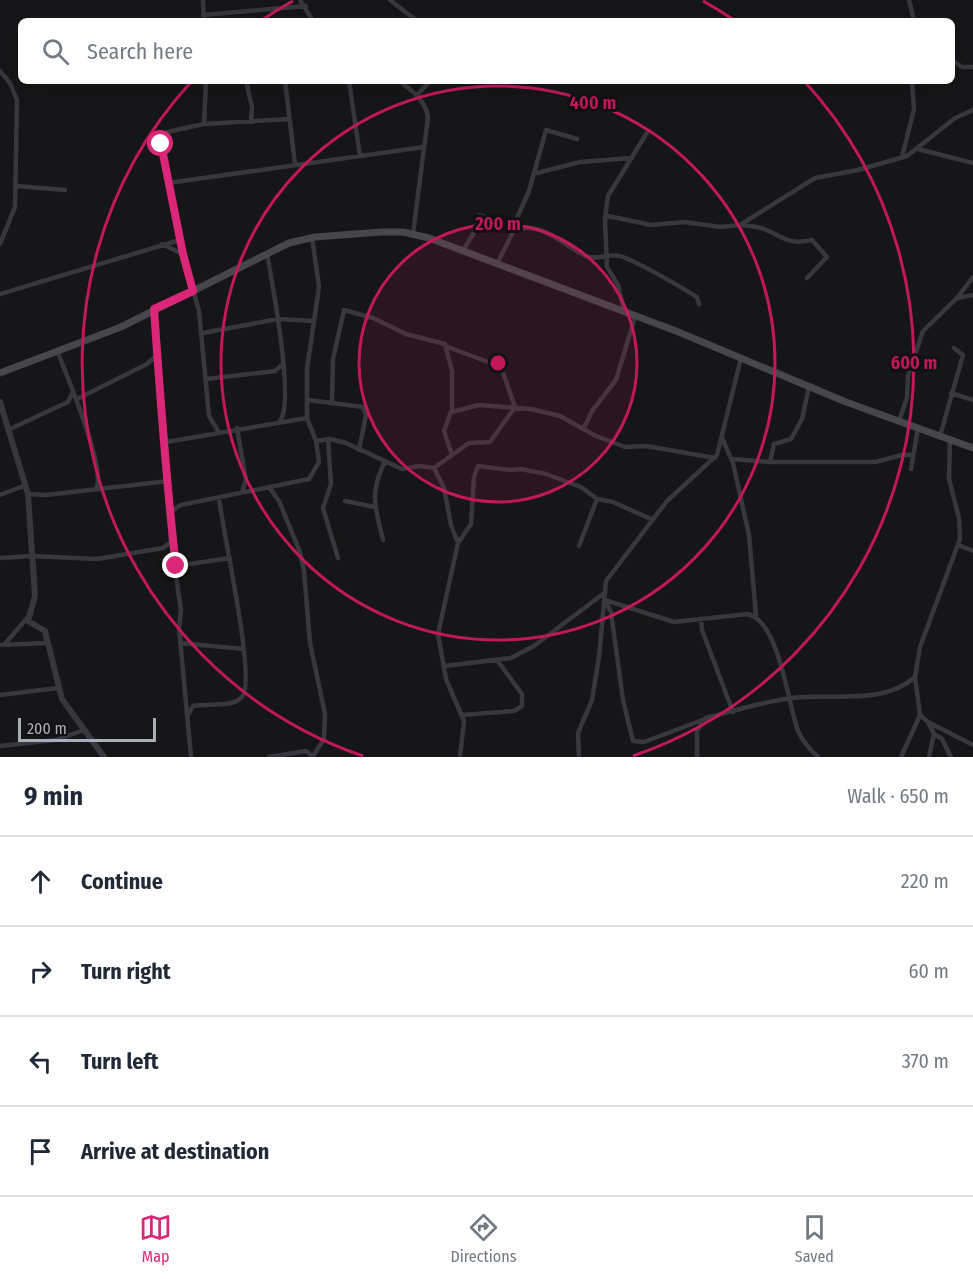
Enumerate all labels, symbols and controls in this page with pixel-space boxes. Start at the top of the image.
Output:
search box [18,18,955,84]
icon: search [39,35,72,68]
text: Search here [87,38,193,65]
text: 400 m [570,92,616,114]
route start [147,130,173,156]
text: 200 m [474,213,521,235]
text: 600 m [891,352,937,374]
centre of rings [488,353,508,373]
route end [162,552,188,578]
scale bar [18,715,156,742]
text: 200 m [27,719,67,738]
text: 9 min [24,781,83,812]
text: Walk · 650 m [847,784,949,808]
icon: ahead [24,865,57,898]
text: Continue [81,868,163,895]
text: 220 m [901,869,949,893]
icon: right [24,955,57,988]
text: Turn right [81,958,170,985]
text: 60 m [909,959,949,983]
icon: left [24,1045,57,1078]
text: Turn left [81,1048,159,1075]
text: 370 m [902,1049,949,1073]
icon: arrive [24,1135,57,1168]
text: Arrive at destination [81,1138,269,1165]
tab: Map [139,1211,172,1266]
tab: Directions [450,1211,517,1266]
tab: Saved [795,1211,834,1266]

